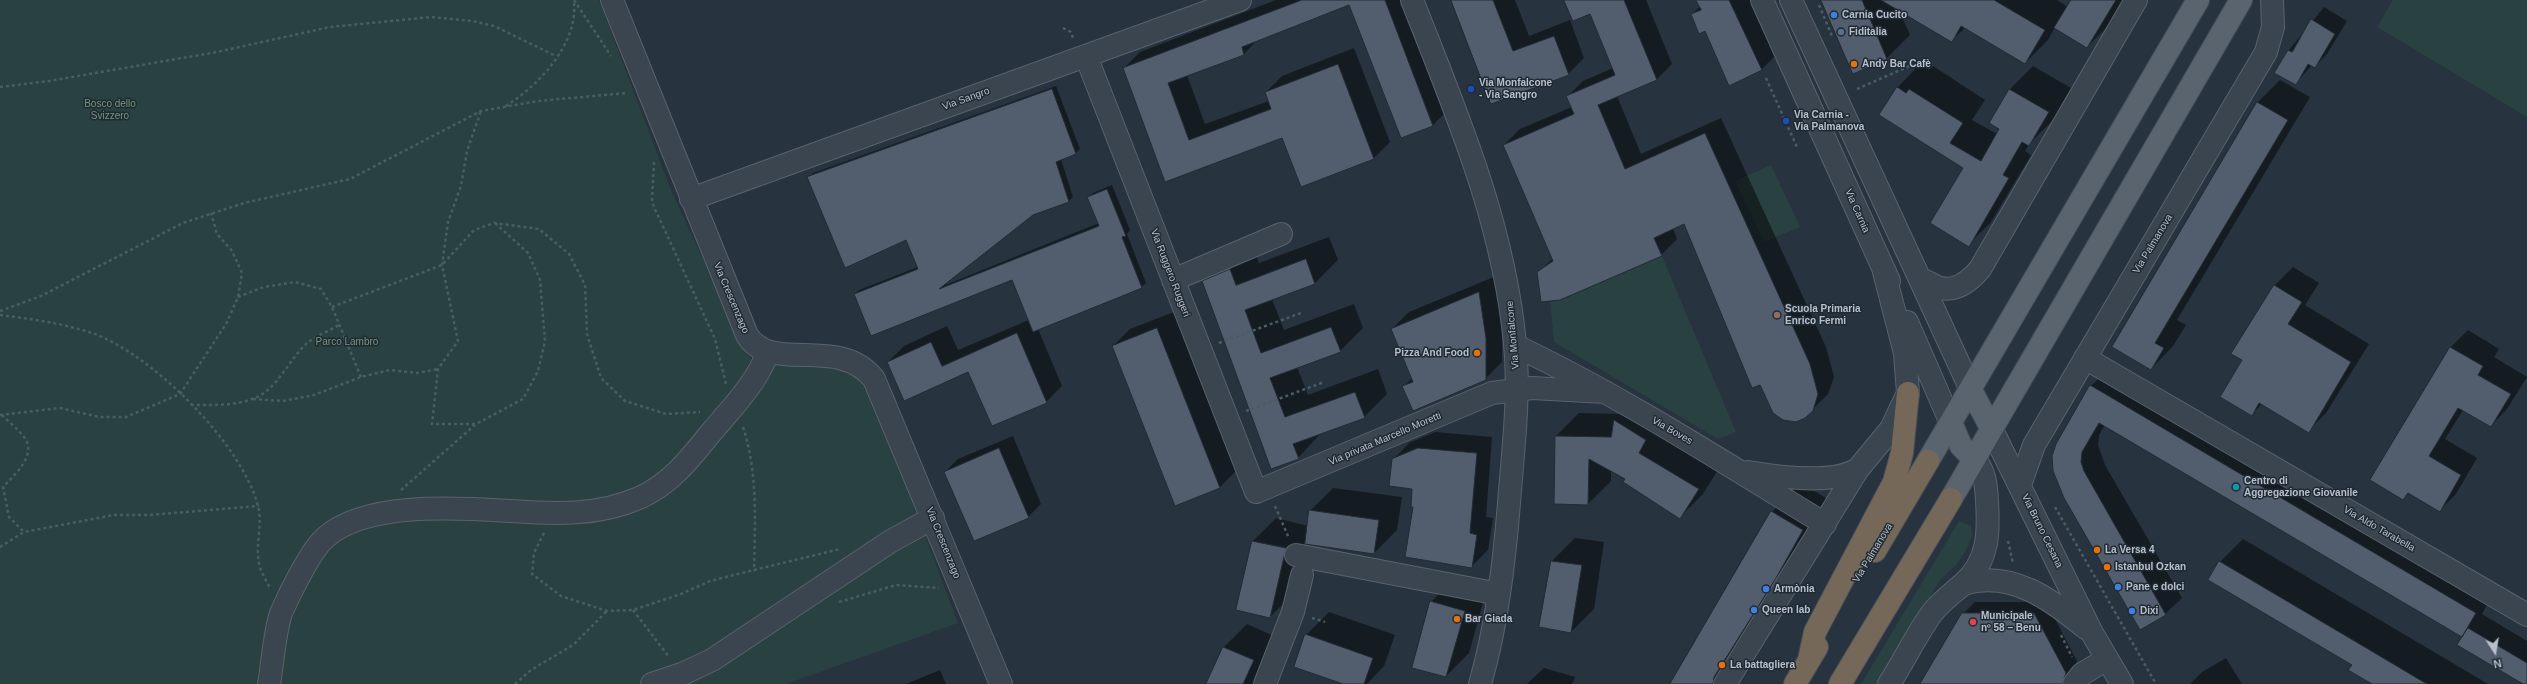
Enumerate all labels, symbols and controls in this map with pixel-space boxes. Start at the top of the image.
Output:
place label: Carnia Cucito [1842,9,1907,21]
marker: Carnia Cucito [1829,10,1839,20]
place label: Fiditalia [1849,26,1887,38]
marker: Fiditalia [1836,27,1846,37]
place label: Andy Bar Cafè [1862,58,1931,70]
marker: Andy Bar Cafè [1849,59,1859,69]
place label: Via Monfalcone - Via Sangro [1479,77,1552,100]
marker: Via Monfalcone - Via Sangro [1466,84,1476,94]
street label: Via Sangro [941,85,991,113]
park label: Bosco dello Svizzero [84,98,136,122]
place label: Via Carnia - Via Palmanova [1794,109,1864,132]
marker: Via Carnia - Via Palmanova [1781,116,1791,126]
street label: Via Carnia [1842,187,1872,235]
street label: Via Palmanova [2131,212,2175,276]
street label: Via Ruggero Ruggeri [1148,227,1192,319]
street label: Via Crescenzago [711,261,751,335]
street label: Via Monfalcone [1504,300,1522,370]
place label: Scuola Primaria Enrico Fermi [1785,303,1861,326]
marker: Scuola Primaria Enrico Fermi [1772,310,1782,320]
park label: Parco Lambro [316,336,378,348]
place label: Pizza And Food [1395,347,1469,359]
marker: Pizza And Food [1472,348,1482,358]
street label: Via privata Marcello Moretti [1327,410,1443,468]
street label: Via Boves [1650,415,1694,447]
place label: Centro di Aggregazione Giovanile [2244,475,2358,498]
marker: Centro di Aggregazione Giovanile [2231,482,2241,492]
street label: Via Bruno Cesana [2019,492,2065,570]
street label: Via Aldo Tarabella [2341,504,2417,554]
street label: Via Crescenzago [923,506,963,580]
street label: Via Palmanova [1851,521,1895,585]
place label: La Versa 4 [2105,544,2154,556]
marker: La Versa 4 [2092,545,2102,555]
place label: Istanbul Ozkan [2115,561,2186,573]
marker: Istanbul Ozkan [2102,562,2112,572]
place label: Pane e dolci [2126,581,2184,593]
marker: Pane e dolci [2113,582,2123,592]
place label: Armònia [1774,583,1815,595]
marker: Armònia [1761,584,1771,594]
place label: Queen lab [1762,604,1810,616]
marker: Queen lab [1749,605,1759,615]
place label: Dixi [2140,605,2158,617]
marker: Dixi [2127,606,2137,616]
place label: Municipale nº 58 – Benu [1981,610,2041,634]
place label: Bar Giada [1465,613,1512,625]
marker: Bar Giada [1452,614,1462,624]
marker: Municipale nº 58 – Benu [1968,617,1978,627]
north arrow [2475,632,2515,672]
text: N [2492,657,2503,670]
place label: La battagliera [1730,659,1795,671]
marker: La battagliera [1717,660,1727,670]

